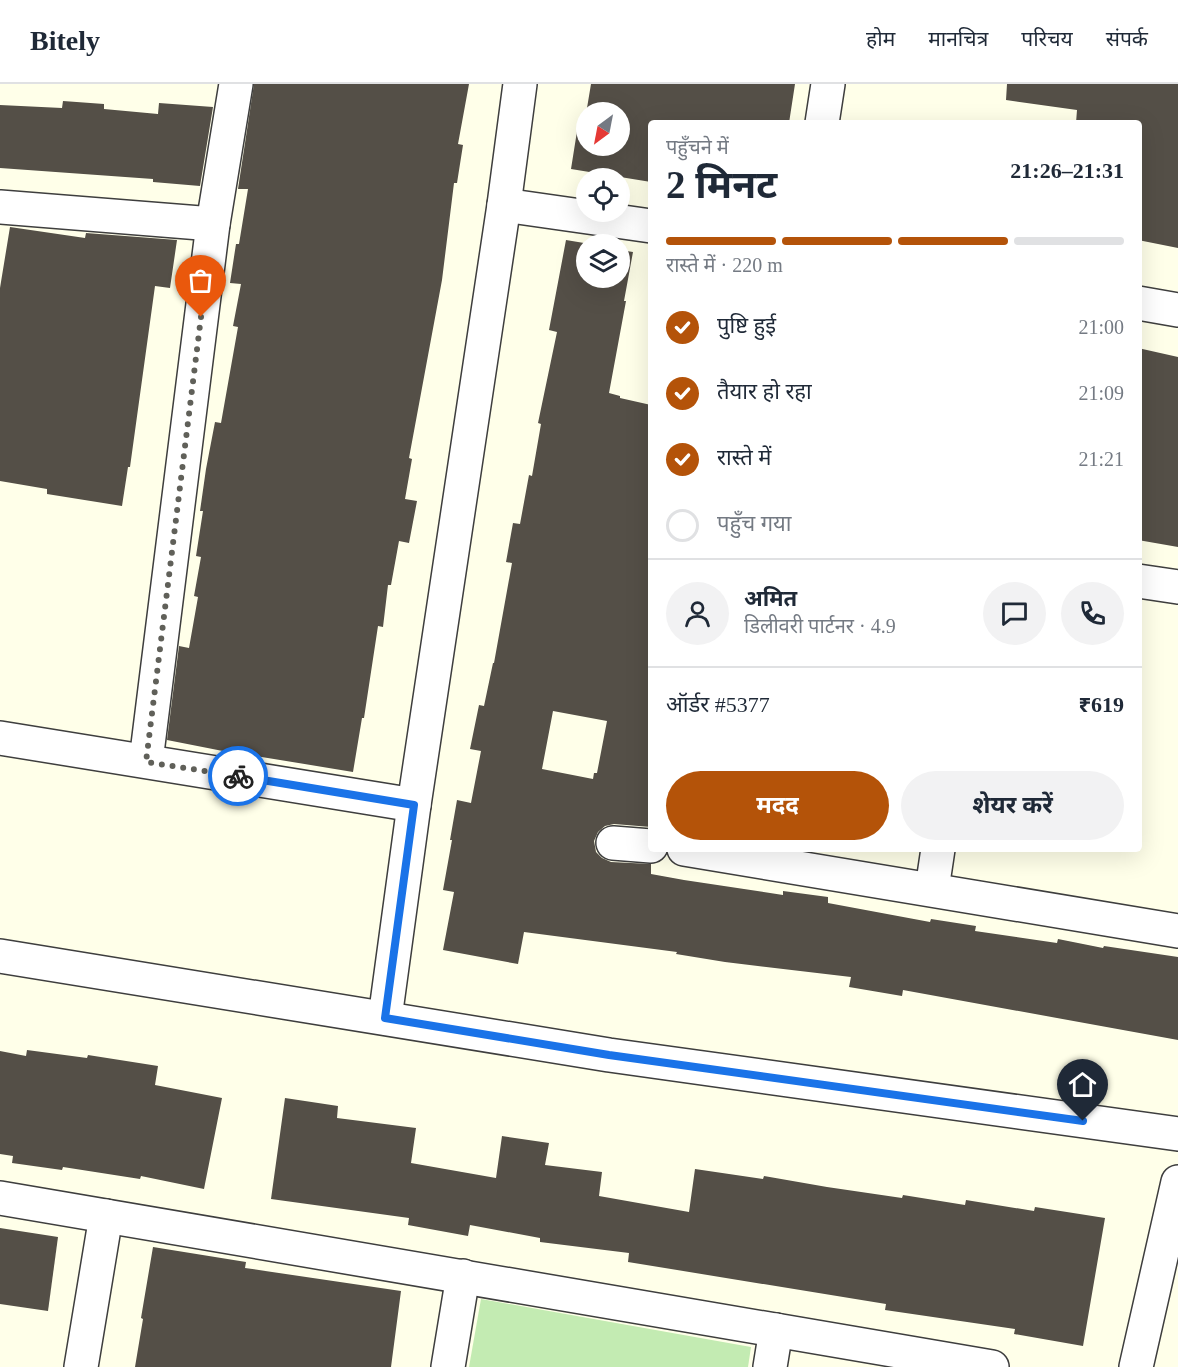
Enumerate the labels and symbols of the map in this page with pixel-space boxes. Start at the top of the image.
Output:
north arrow [576,102,630,156]
pin [175,255,226,317]
courier [208,746,268,806]
pin [1057,1059,1108,1121]

